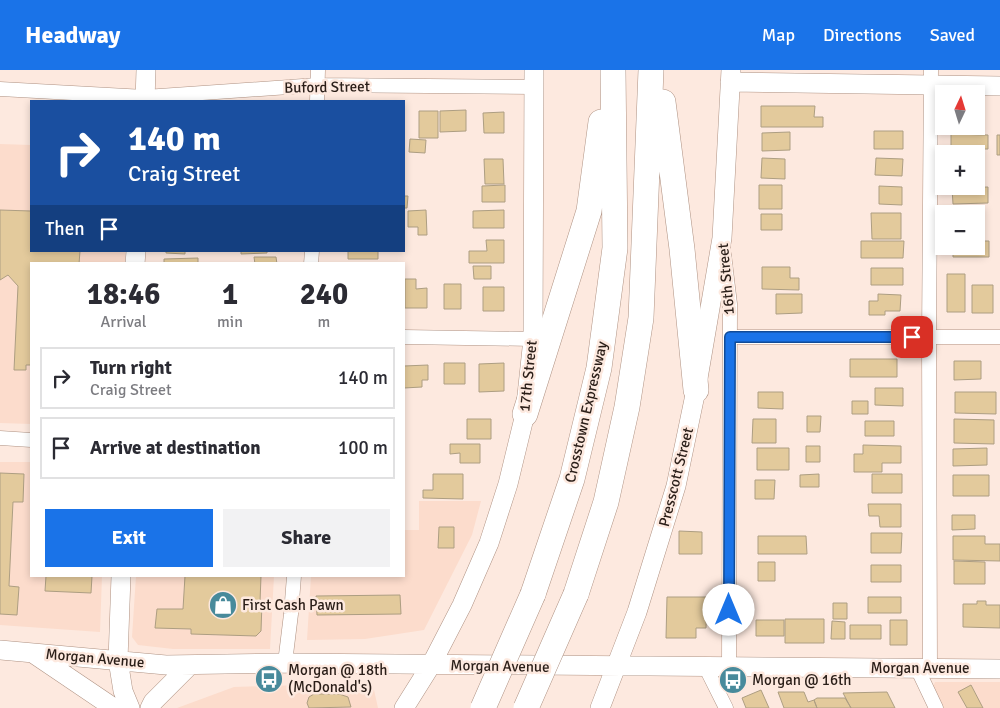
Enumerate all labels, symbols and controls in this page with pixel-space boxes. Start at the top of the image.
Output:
text: Headway [25,20,121,50]
text: Map [762,24,795,46]
text: Directions [823,24,902,46]
text: Saved [930,24,975,46]
street label: Buford Street [284,77,370,97]
north arrow [935,85,985,135]
map controls [935,85,985,255]
text: 140 m [128,117,221,160]
icon: right [45,120,110,185]
button: + [935,145,985,195]
text: Craig Street [128,160,240,187]
button: − [935,205,985,255]
icon: arrive [95,215,123,243]
text: Then [45,217,85,241]
street label: 16th Street [714,242,738,316]
text: 18:46 [87,276,160,313]
text: 1 [222,276,238,313]
text: 240 [300,276,348,313]
text: Arrival [100,312,147,332]
text: min [217,312,243,332]
text: m [318,312,330,332]
pin [891,316,933,358]
icon: arrive [898,323,926,351]
street label: 17th Street [515,339,541,413]
street label: Crosstown Expressway [561,339,611,485]
text: Turn right [90,356,172,380]
icon: right [47,364,75,392]
text: 140 m [338,366,388,390]
text: Craig Street [90,380,172,400]
street label: Presscott Street [655,425,697,529]
icon: arrive [47,434,75,462]
text: Arrive at destination [90,436,261,460]
text: 100 m [338,436,388,460]
button: Exit [45,509,213,567]
button: Share [223,509,390,567]
position arrow [702,583,754,635]
shop icon: First Cash Pawn [208,590,238,620]
place label: First Cash Pawn [242,596,344,614]
street label: Morgan Avenue [45,645,145,671]
street label: Morgan Avenue [450,656,550,676]
street label: Morgan Avenue [870,659,970,677]
place label: Morgan @ 18th (McDonald's) [288,661,387,696]
bus stop icon: Morgan @ 18th (McDonald's) [254,664,284,694]
bus stop icon: Morgan @ 16th [718,665,748,695]
place label: Morgan @ 16th [752,671,851,689]

